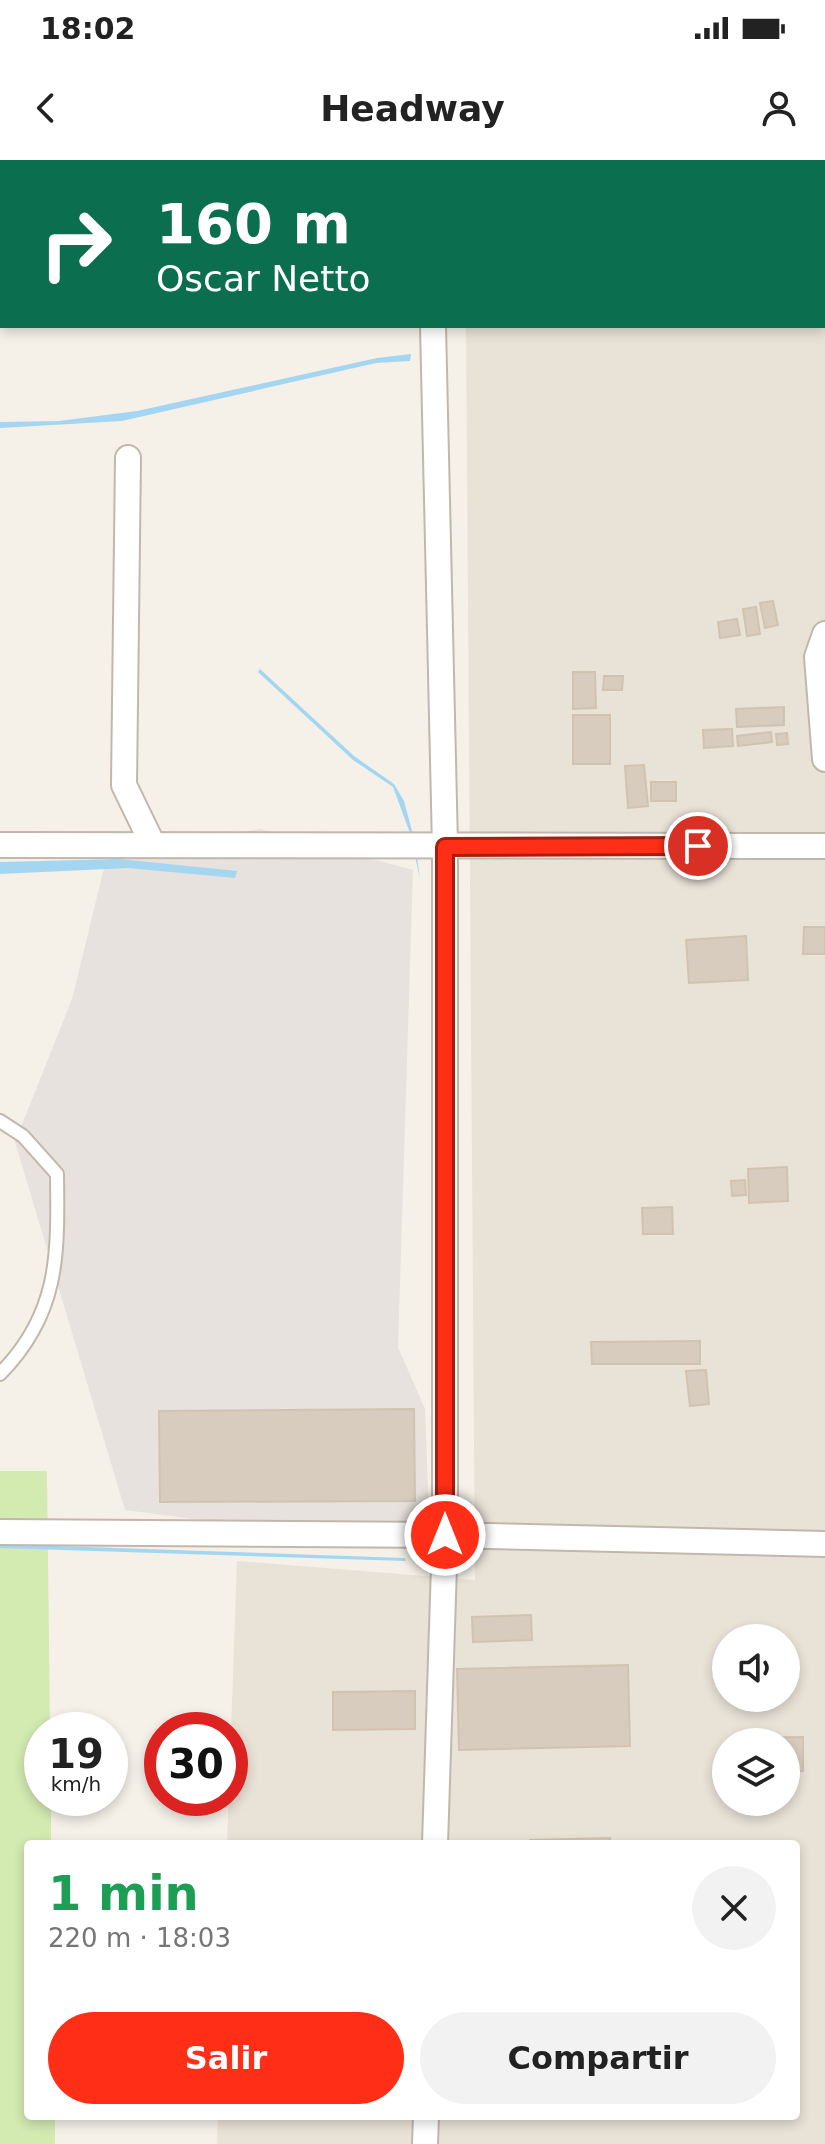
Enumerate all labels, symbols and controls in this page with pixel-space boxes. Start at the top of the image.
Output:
text: 18:02 [40,11,136,46]
icon: back [24,86,68,130]
icon: person [757,86,801,130]
text: Headway [320,88,505,129]
text: 160 m [156,191,351,256]
icon: right [24,192,128,296]
text: Oscar Netto [156,258,371,299]
pin [664,812,732,880]
icon: arrive [676,824,720,868]
position arrow [403,1493,487,1577]
map controls [712,1624,800,1816]
button: sound [712,1624,800,1712]
speed limit sign: 30 [144,1712,248,1816]
button: layers [712,1728,800,1816]
text: 19 [48,1731,104,1777]
text: km/h [51,1772,101,1796]
text: 1 min [48,1865,199,1921]
button: close [692,1866,776,1950]
text: 220 m · 18:03 [48,1923,231,1953]
button: Salir [48,2012,404,2104]
button: Compartir [420,2012,776,2104]

